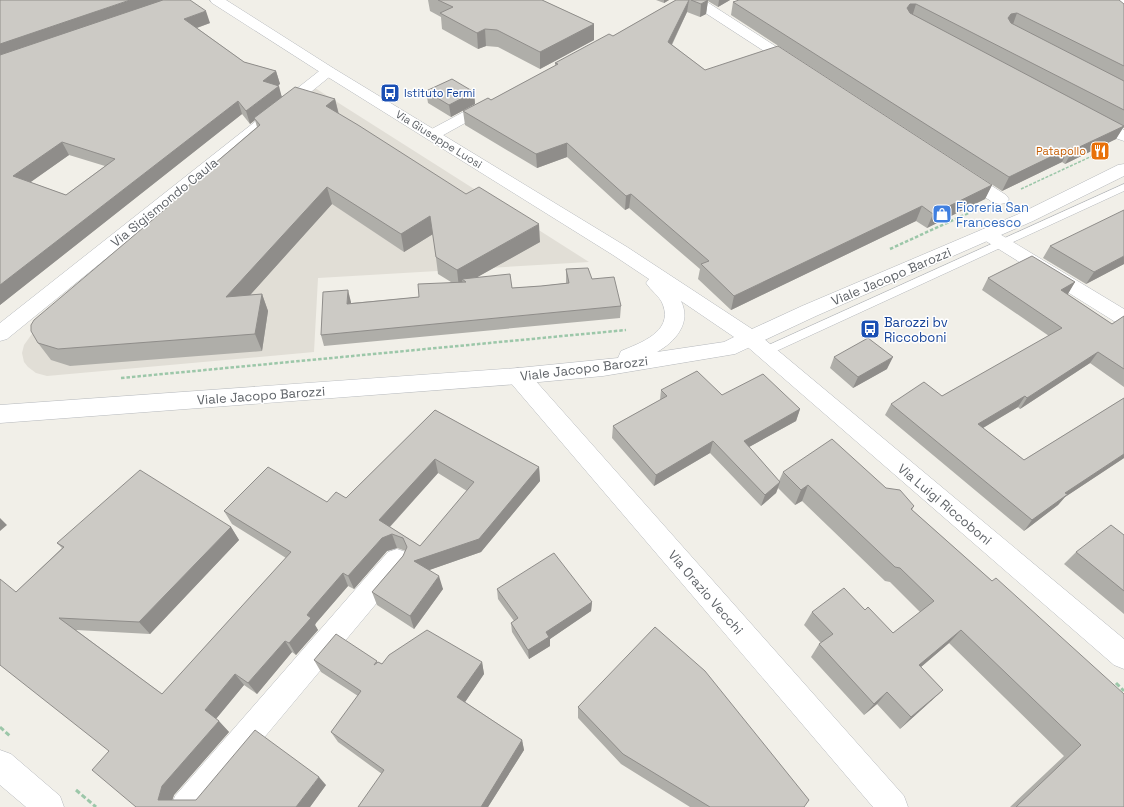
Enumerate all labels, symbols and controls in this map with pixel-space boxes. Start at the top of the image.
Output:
bus stop icon: Istituto Fermi [379,82,401,104]
place label: Istituto Fermi [404,86,475,100]
street label: Via Giuseppe Luosi [393,107,485,171]
restaurant icon: Patapollo [1089,140,1111,162]
place label: Patapollo [1036,144,1086,158]
street label: Via Sigismondo Caula [107,154,222,251]
place label: Fioreria San Francesco [956,199,1029,231]
shop icon: Fioreria San Francesco [931,203,953,225]
street label: Viale Jacopo Barozzi [829,244,954,309]
place label: Barozzi bv Riccoboni [884,314,948,346]
bus stop icon: Barozzi bv Riccoboni [859,318,881,340]
street label: Viale Jacopo Barozzi [519,352,649,385]
street label: Viale Jacopo Barozzi [196,383,326,408]
street label: Via Luigi Riccoboni [894,460,995,549]
street label: Via Orazio Vecchi [664,547,747,638]

